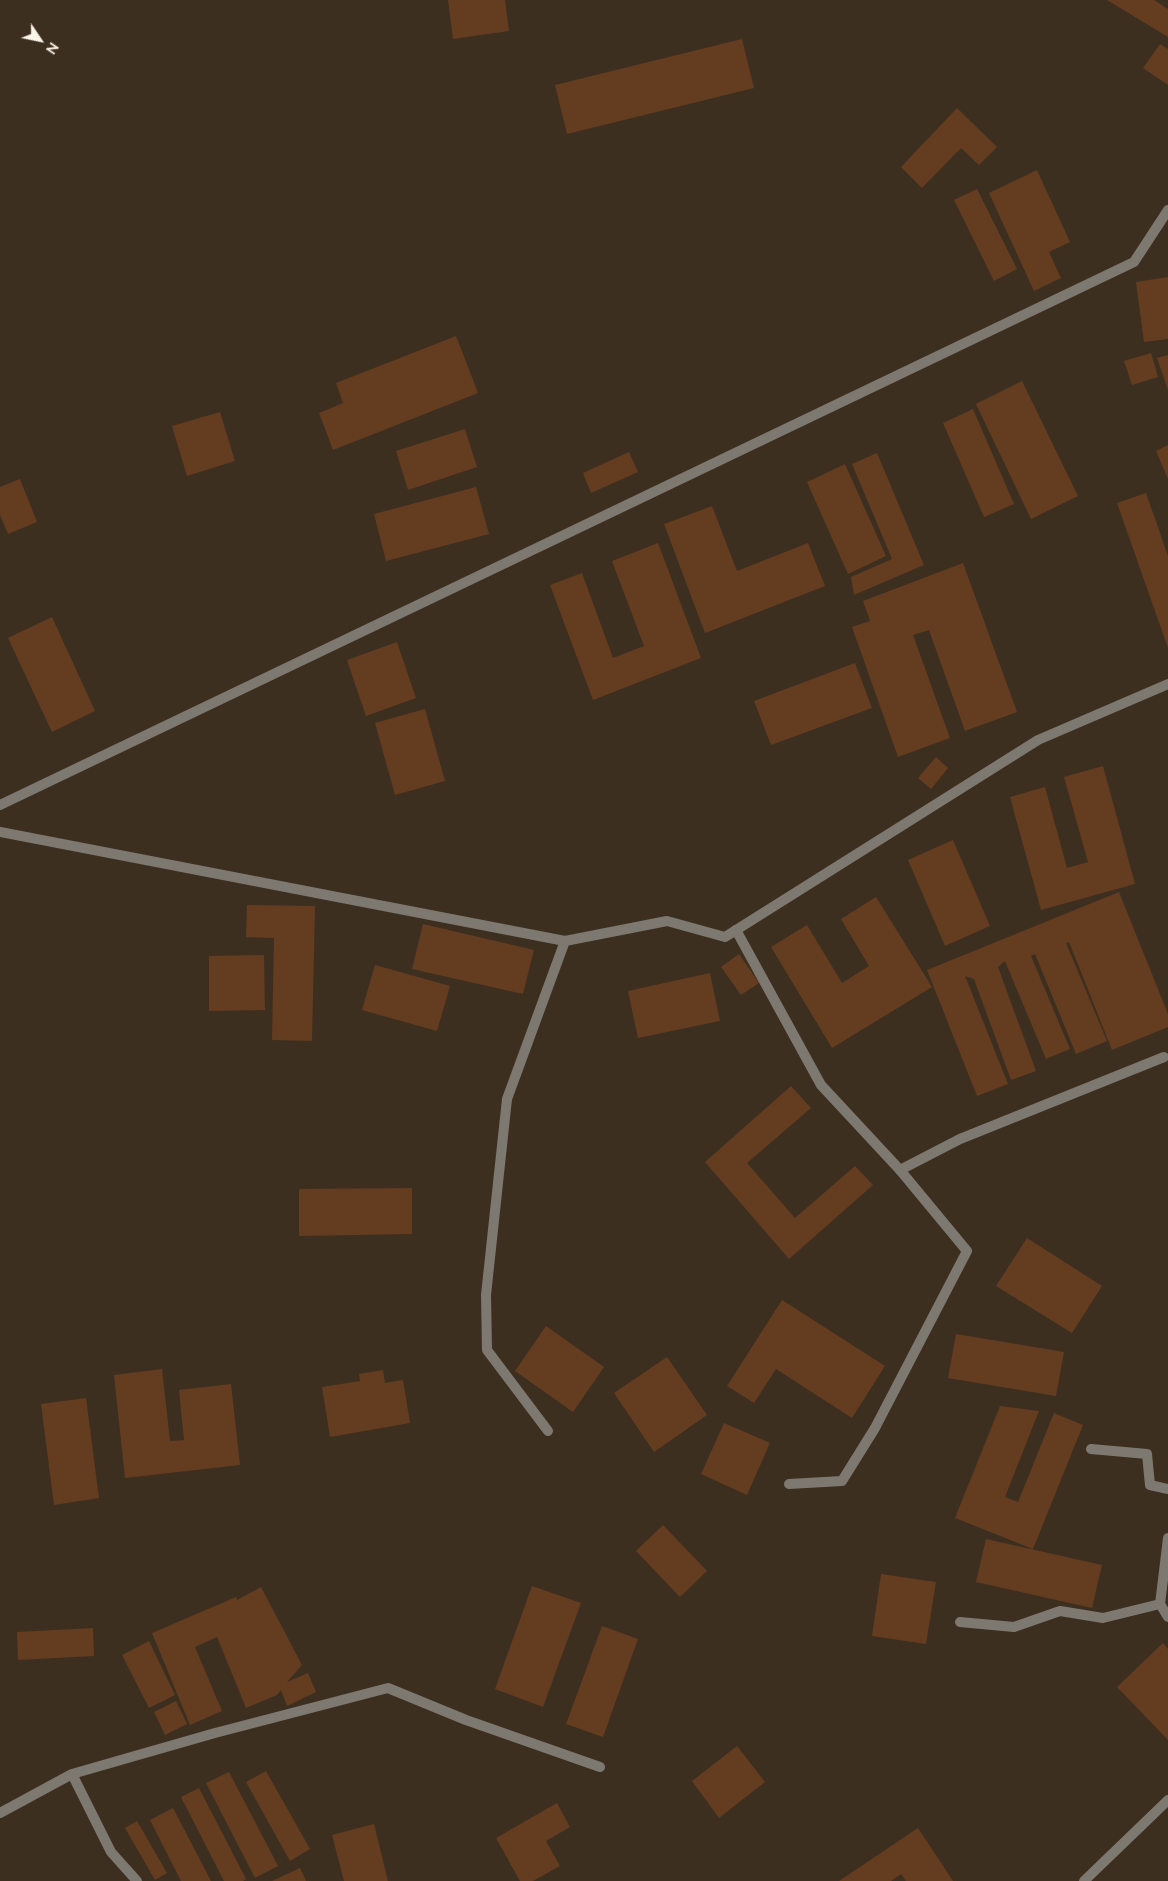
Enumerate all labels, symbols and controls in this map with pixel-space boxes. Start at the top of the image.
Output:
north arrow [15,15,65,65]
text: N [42,39,63,58]

